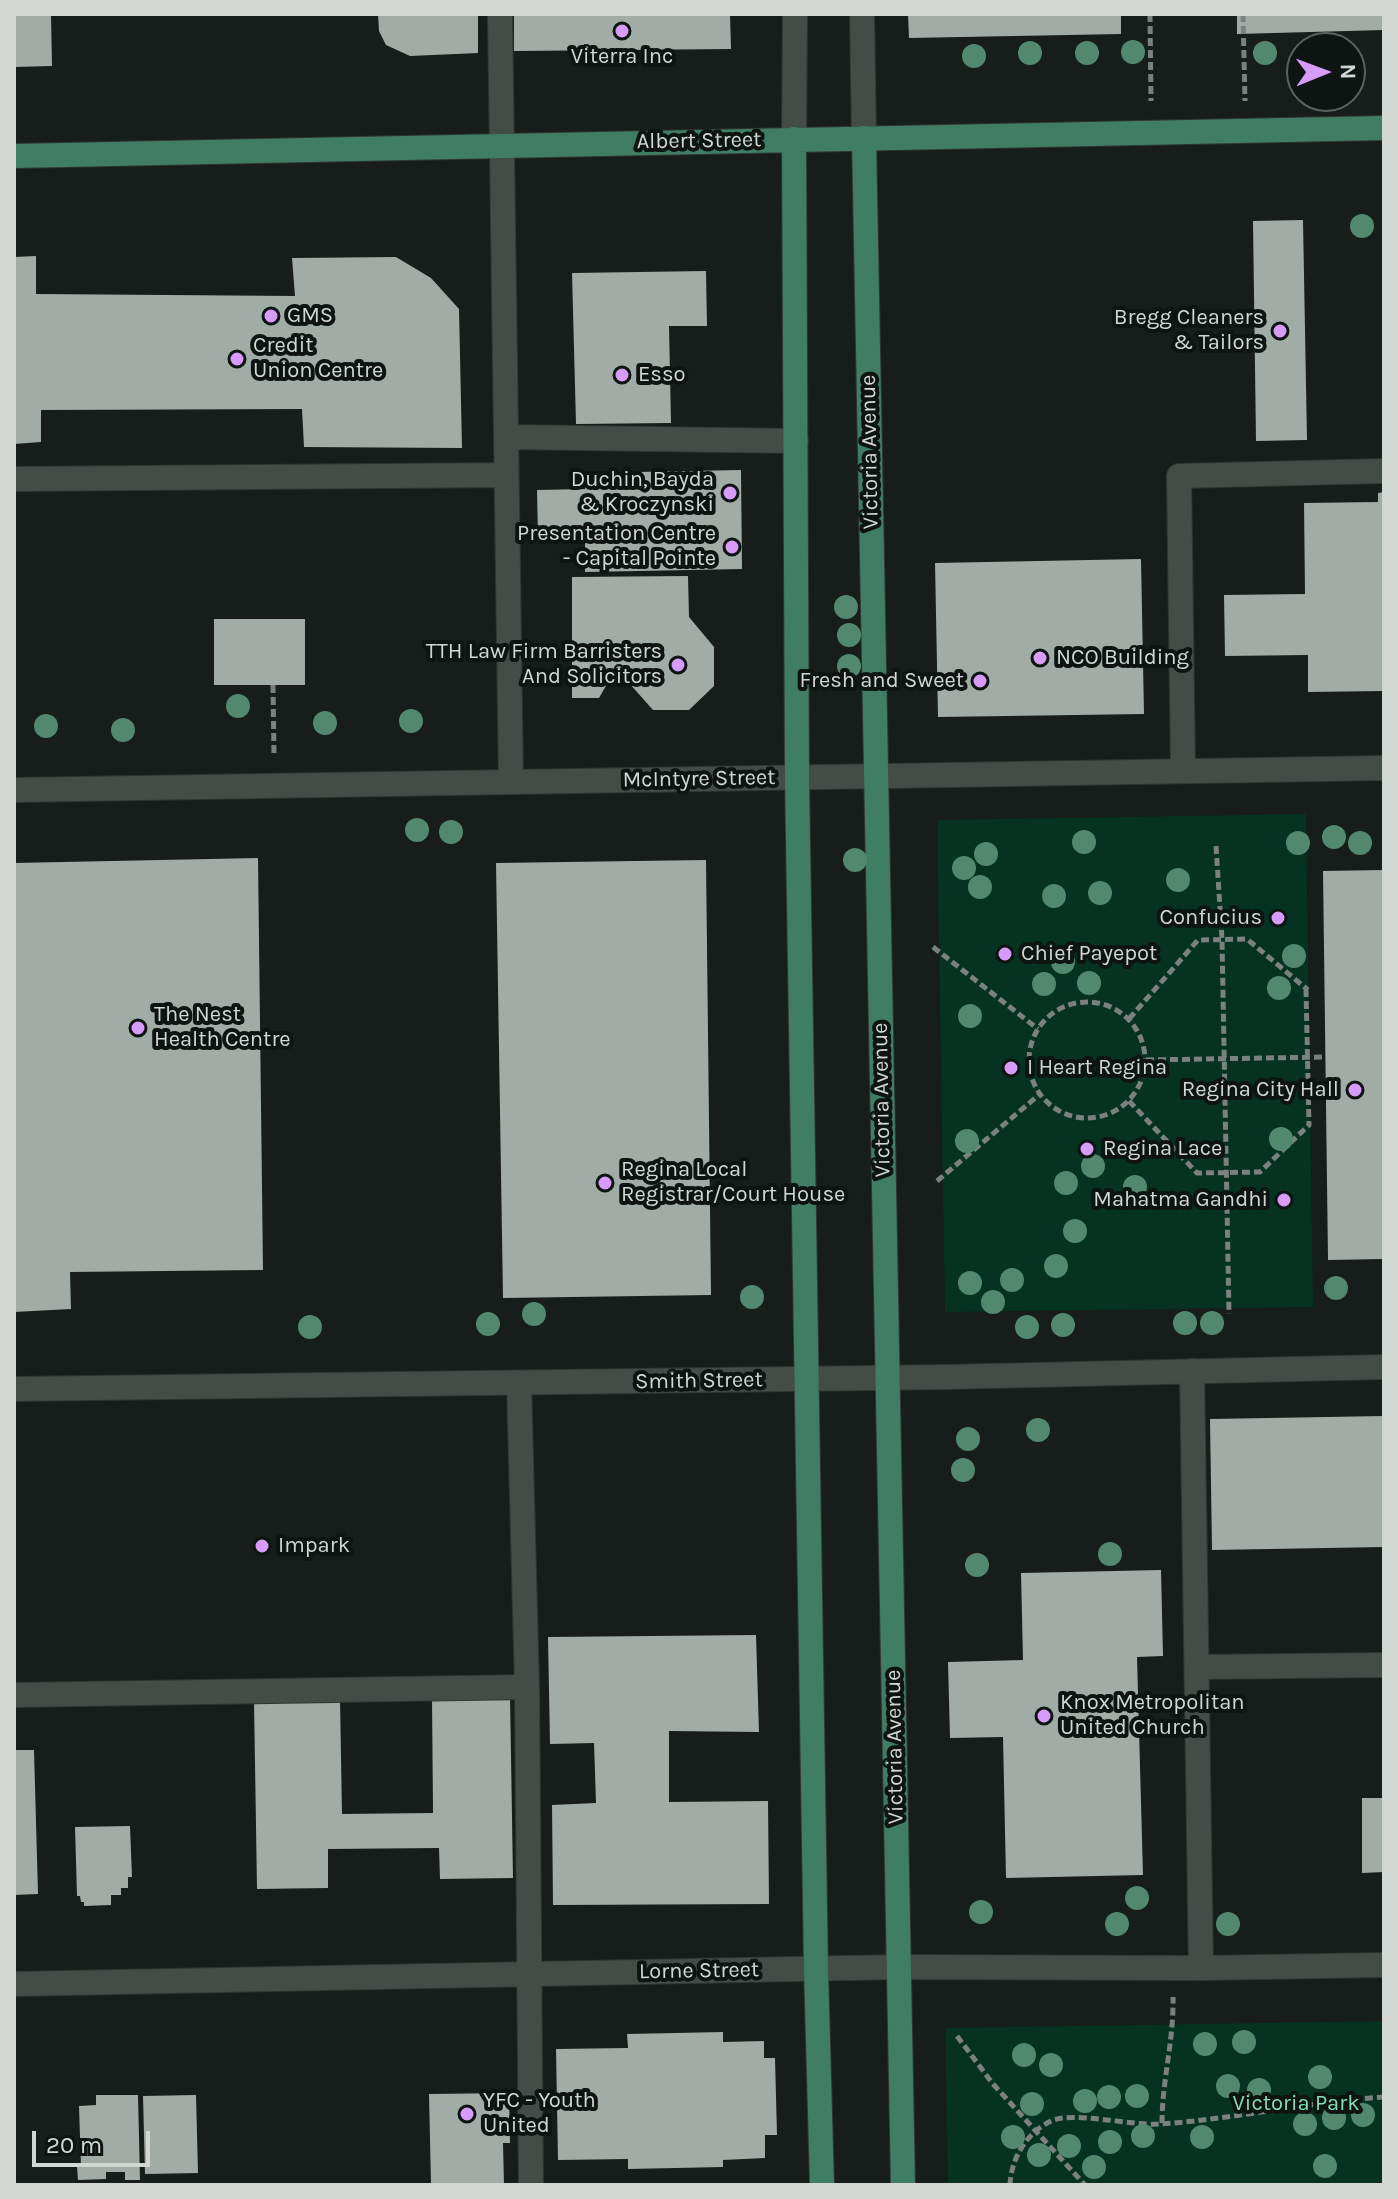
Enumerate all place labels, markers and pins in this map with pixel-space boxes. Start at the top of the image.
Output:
marker: Viterra Inc [613,22,631,40]
place label: Viterra Inc [571,44,673,70]
place label: GMS [287,303,333,329]
place label: Bregg Cleaners & Tailors [1114,305,1264,356]
marker: GMS [262,307,280,325]
marker: Bregg Cleaners & Tailors [1271,322,1289,340]
place label: Credit Union Centre [253,333,383,384]
marker: Credit Union Centre [228,350,246,368]
place label: Esso [638,362,686,388]
marker: Esso [613,366,631,384]
place label: Duchin, Bayda & Kroczynski [571,467,714,518]
marker: Duchin, Bayda & Kroczynski [721,484,739,502]
place label: Presentation Centre - Capital Pointe [517,521,716,572]
marker: Presentation Centre - Capital Pointe [723,538,741,556]
place label: TTH Law Firm Barristers And Solicitors [426,639,662,690]
place label: NCO Building [1056,645,1189,671]
marker: NCO Building [1031,649,1049,667]
marker: TTH Law Firm Barristers And Solicitors [669,656,687,674]
place label: Fresh and Sweet [799,668,964,694]
marker: Fresh and Sweet [971,672,989,690]
place label: Confucius [1160,905,1262,931]
marker: Confucius [1269,909,1287,927]
place label: Chief Payepot [1021,941,1157,967]
marker: Chief Payepot [996,945,1014,963]
place label: The Nest Health Centre [154,1002,291,1054]
marker: The Nest Health Centre [129,1019,147,1037]
place label: I Heart Regina [1027,1055,1167,1081]
marker: I Heart Regina [1002,1059,1020,1077]
place label: Regina City Hall [1182,1077,1339,1103]
marker: Regina City Hall [1346,1081,1364,1099]
place label: Regina Lace [1103,1136,1222,1162]
marker: Regina Lace [1078,1140,1096,1158]
place label: Regina Local Registrar/Court House [621,1157,845,1208]
marker: Regina Local Registrar/Court House [596,1174,614,1192]
place label: Mahatma Gandhi [1093,1187,1268,1213]
marker: Mahatma Gandhi [1275,1191,1293,1209]
place label: Impark [278,1533,350,1559]
marker: Impark [253,1537,271,1555]
place label: Knox Metropolitan United Church [1060,1690,1245,1742]
marker: Knox Metropolitan United Church [1035,1707,1053,1725]
place label: YFC - Youth United [483,2088,596,2140]
marker: YFC - Youth United [458,2105,476,2123]

